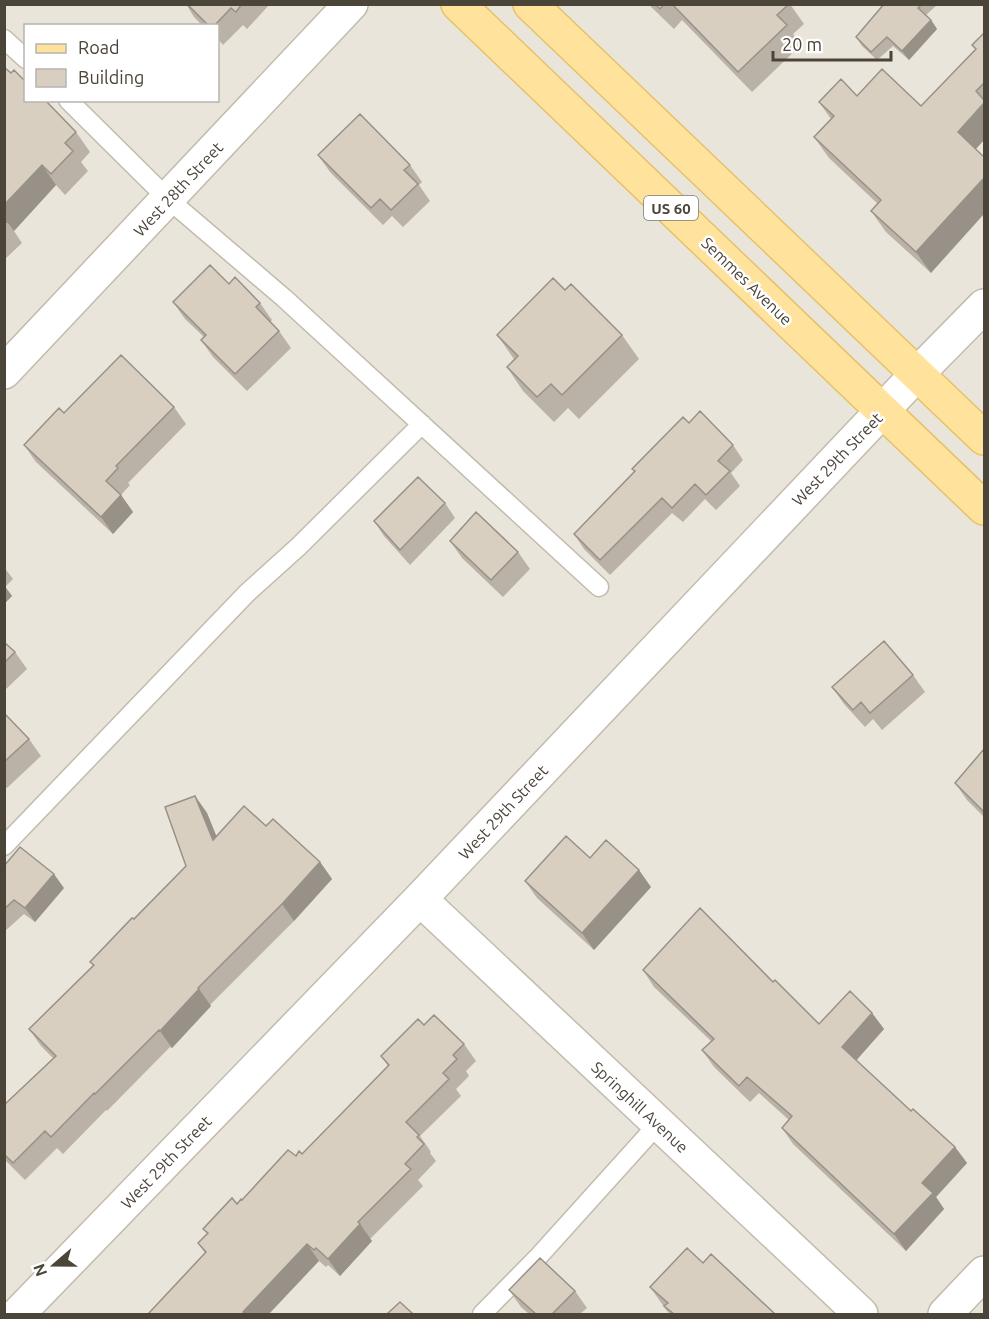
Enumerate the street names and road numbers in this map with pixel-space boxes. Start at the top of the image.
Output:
street label: West 28th Street [130,138,227,240]
road number: US 60 [644,196,698,220]
street label: Semmes Avenue [698,233,796,329]
street label: West 29th Street [788,408,886,509]
street label: West 29th Street [455,761,552,863]
street label: Springhill Avenue [588,1058,692,1156]
street label: West 29th Street [117,1111,215,1212]

